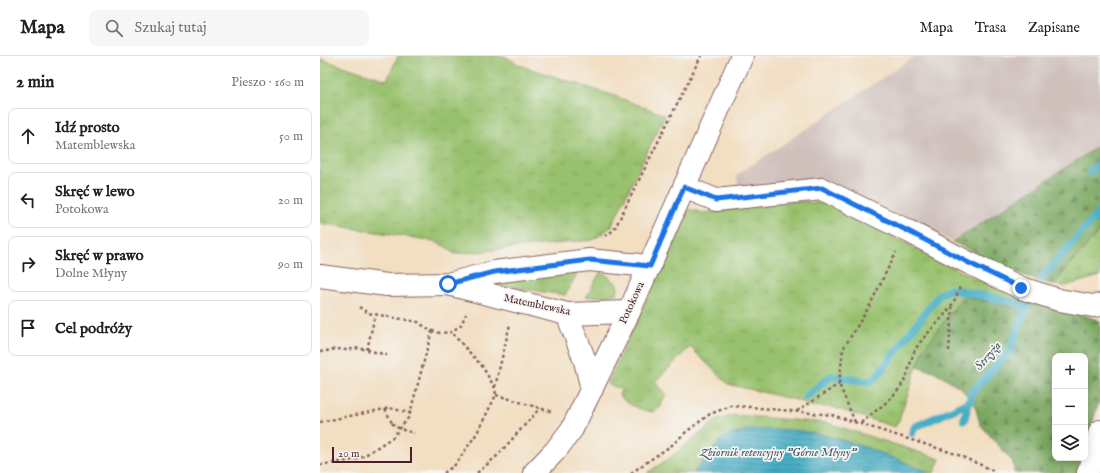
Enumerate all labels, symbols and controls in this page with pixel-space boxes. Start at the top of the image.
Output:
search box [89,10,369,46]
text: Mapa [20,16,65,40]
icon: search [103,17,125,39]
text: Szukaj tutaj [135,18,206,37]
text: Mapa [920,19,953,37]
text: Trasa [975,19,1006,37]
text: Zapisane [1028,19,1080,37]
text: 2 min [16,72,54,93]
text: Pieszo · 160 m [231,74,304,91]
text: Idź prosto [55,118,120,137]
icon: ahead [17,125,39,147]
text: 50 m [279,128,303,145]
text: Matemblewska [55,137,135,154]
text: Skręć w lewo [55,182,135,201]
icon: left [17,189,39,211]
text: 20 m [278,192,303,209]
text: Potokowa [55,201,109,218]
text: Skręć w prawo [55,246,144,265]
icon: right [17,253,39,275]
text: 90 m [278,256,303,273]
text: Dolne Młyny [55,265,127,282]
route start [439,275,457,293]
street label: Potokowa [616,279,648,326]
route end [1012,279,1030,297]
street label: Matemblewska [502,291,572,319]
icon: arrive [17,317,39,339]
text: Cel podróży [55,319,132,338]
water label: Strzyża [971,339,1005,373]
map controls [1052,353,1088,461]
button: + [1052,353,1088,389]
button: − [1052,389,1088,425]
button: layers [1052,425,1088,461]
scale bar [332,445,412,464]
water label: Zbiornik retencyjny "Górne Młyny" [699,445,857,461]
text: 20 m [338,447,359,461]

